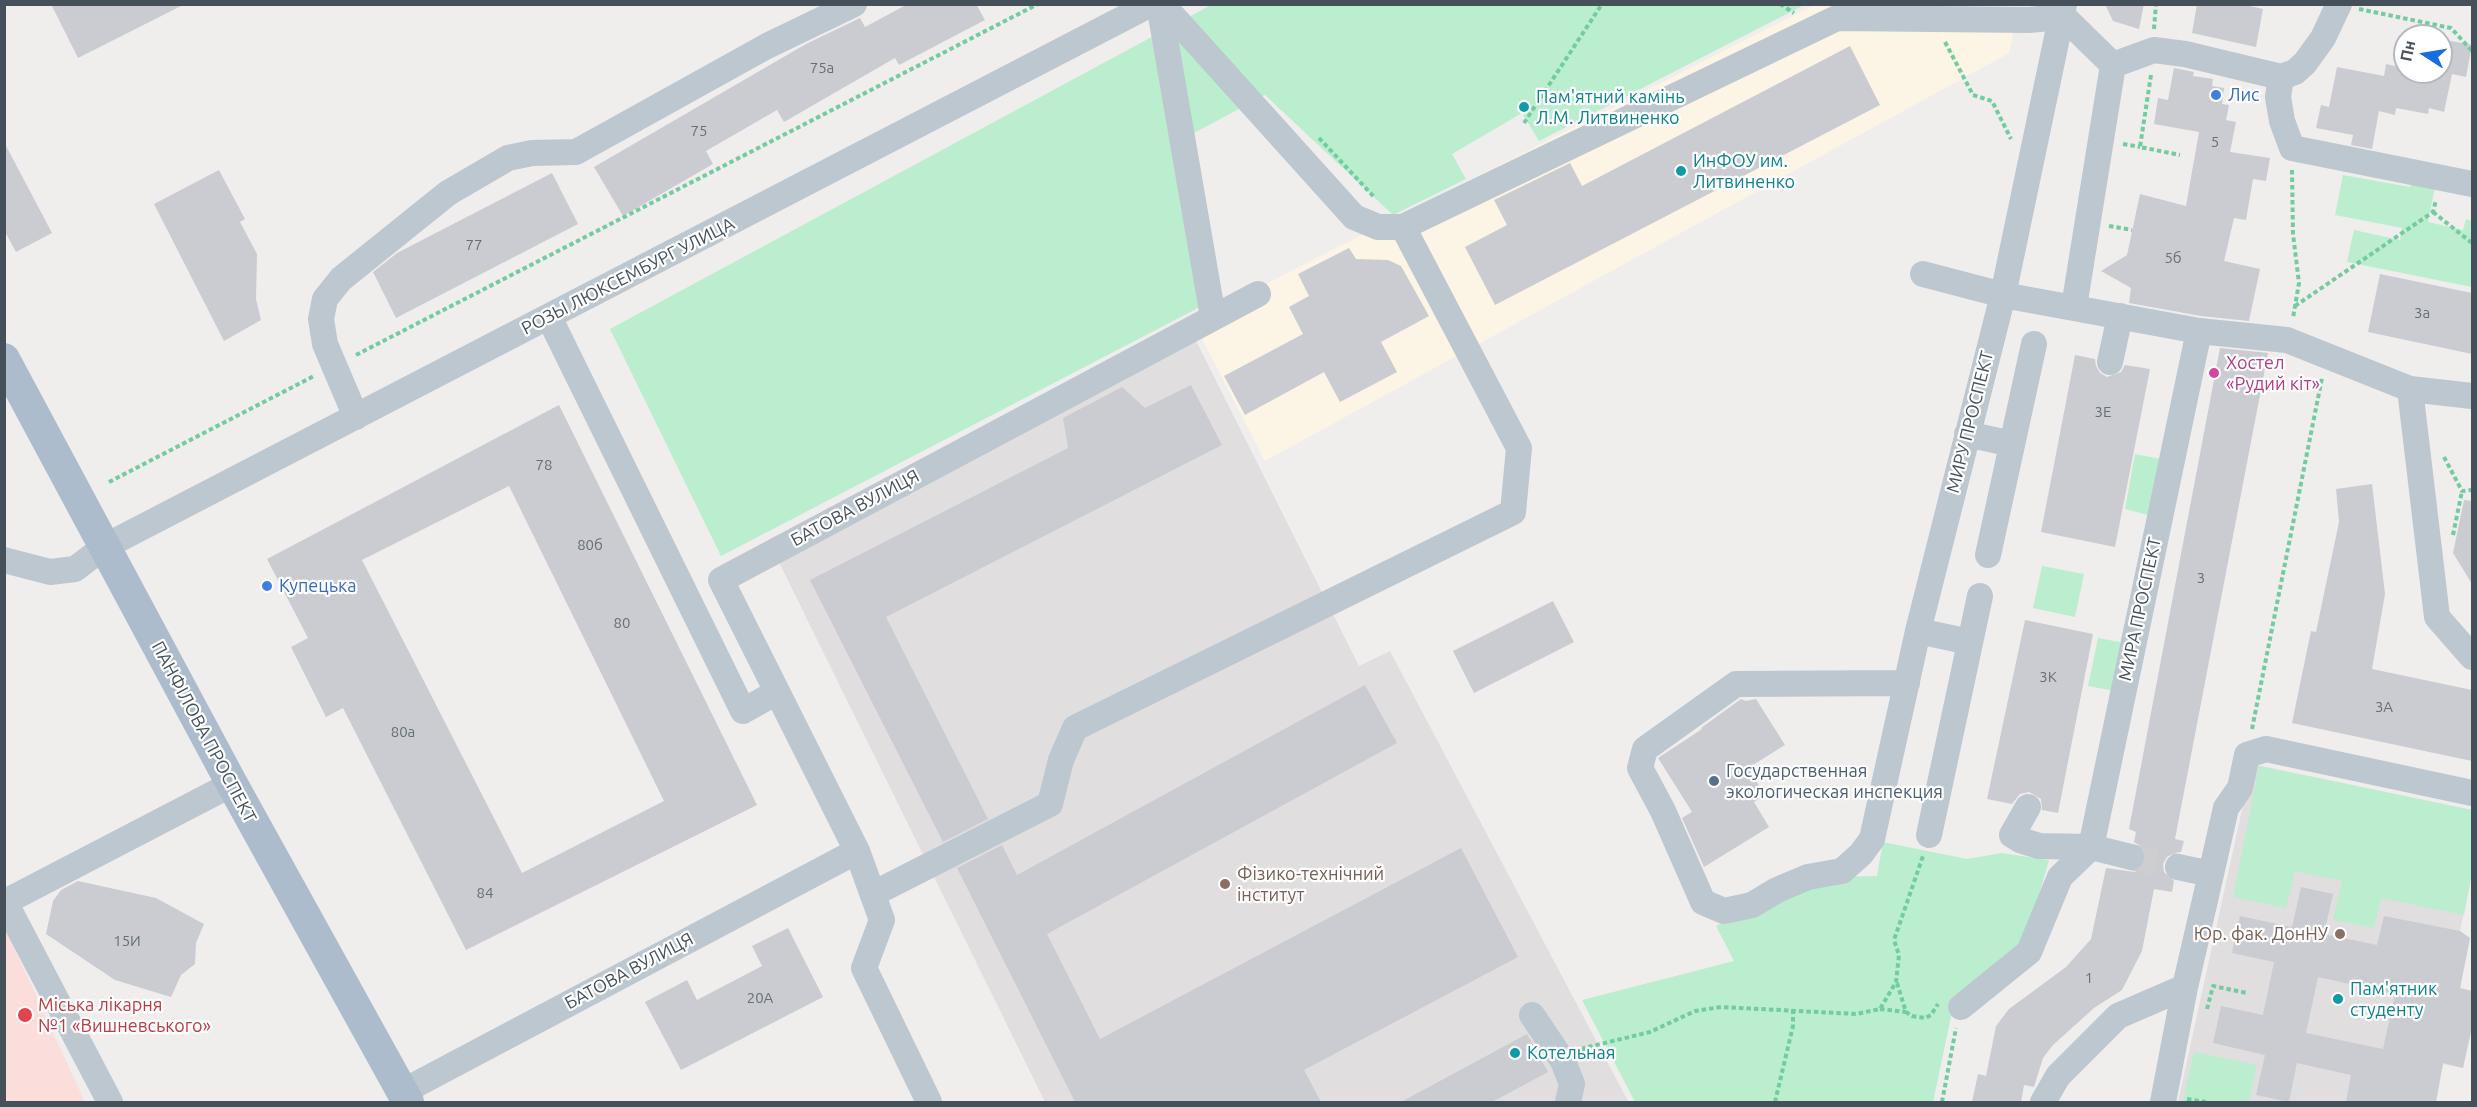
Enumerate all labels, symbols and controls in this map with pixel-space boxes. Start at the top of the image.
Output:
north arrow [2393,24,2453,84]
text: Пн [2396,39,2418,63]
house number: 75а [810,59,834,77]
place label: Лис [2228,84,2259,106]
place label: Пам'ятний камінь Л.М. Литвиненко [1536,86,1684,128]
marker: Лис [2209,88,2223,102]
marker: Пам'ятний камінь Л.М. Литвиненко [1517,100,1531,114]
house number: 75 [691,122,707,140]
house number: 5 [2211,133,2219,151]
place label: ИнФОУ им. Литвиненко [1693,150,1795,192]
marker: ИнФОУ им. Литвиненко [1674,164,1688,178]
street label: РОЗЫ ЛЮКСЕМБУРГ УЛИЦА [518,213,738,339]
house number: 77 [466,236,482,254]
house number: 5б [2164,249,2182,267]
house number: 3а [2414,304,2430,322]
street label: МИРУ ПРОСПЕКТ [1942,349,1998,495]
place label: Хостел «Рудий кіт» [2226,352,2320,394]
marker: Хостел «Рудий кіт» [2207,366,2221,380]
house number: 3Е [2095,403,2111,421]
house number: 78 [536,456,552,474]
street label: БАТОВА ВУЛИЦЯ [787,465,923,551]
street label: МИРА ПРОСПЕКТ [2114,535,2166,683]
house number: 80б [577,536,603,554]
house number: 3 [2197,569,2205,587]
place label: Купецька [279,575,357,597]
marker: Купецька [260,579,274,593]
house number: 80 [614,614,630,632]
street label: ПАНФІЛОВА ПРОСПЕКТ [147,638,261,826]
house number: 3К [2039,668,2057,686]
house number: 3А [2375,698,2393,716]
house number: 80а [391,723,415,741]
place label: Государственная экологическая инспекция [1726,760,1943,802]
marker: Государственная экологическая инспекция [1707,774,1721,788]
place label: Фізико-технічний інститут [1237,863,1384,906]
marker: Фізико-технічний інститут [1218,877,1232,891]
house number: 84 [477,884,493,902]
place label: Юр. фак. ДонНУ [2194,923,2328,945]
marker: Юр. фак. ДонНУ [2333,927,2347,941]
street label: БАТОВА ВУЛИЦЯ [561,928,697,1014]
house number: 15И [113,932,141,950]
house number: 1 [2085,969,2093,987]
place label: Пам'ятник студенту [2350,978,2437,1020]
house number: 20А [747,989,773,1007]
marker: Пам'ятник студенту [2331,992,2345,1006]
place label: Міська лікарня №1 «Вишневського» [38,994,211,1036]
marker: Міська лікарня №1 «Вишневського» [16,1006,34,1024]
place label: Котельная [1527,1042,1616,1064]
marker: Котельная [1508,1046,1522,1060]

